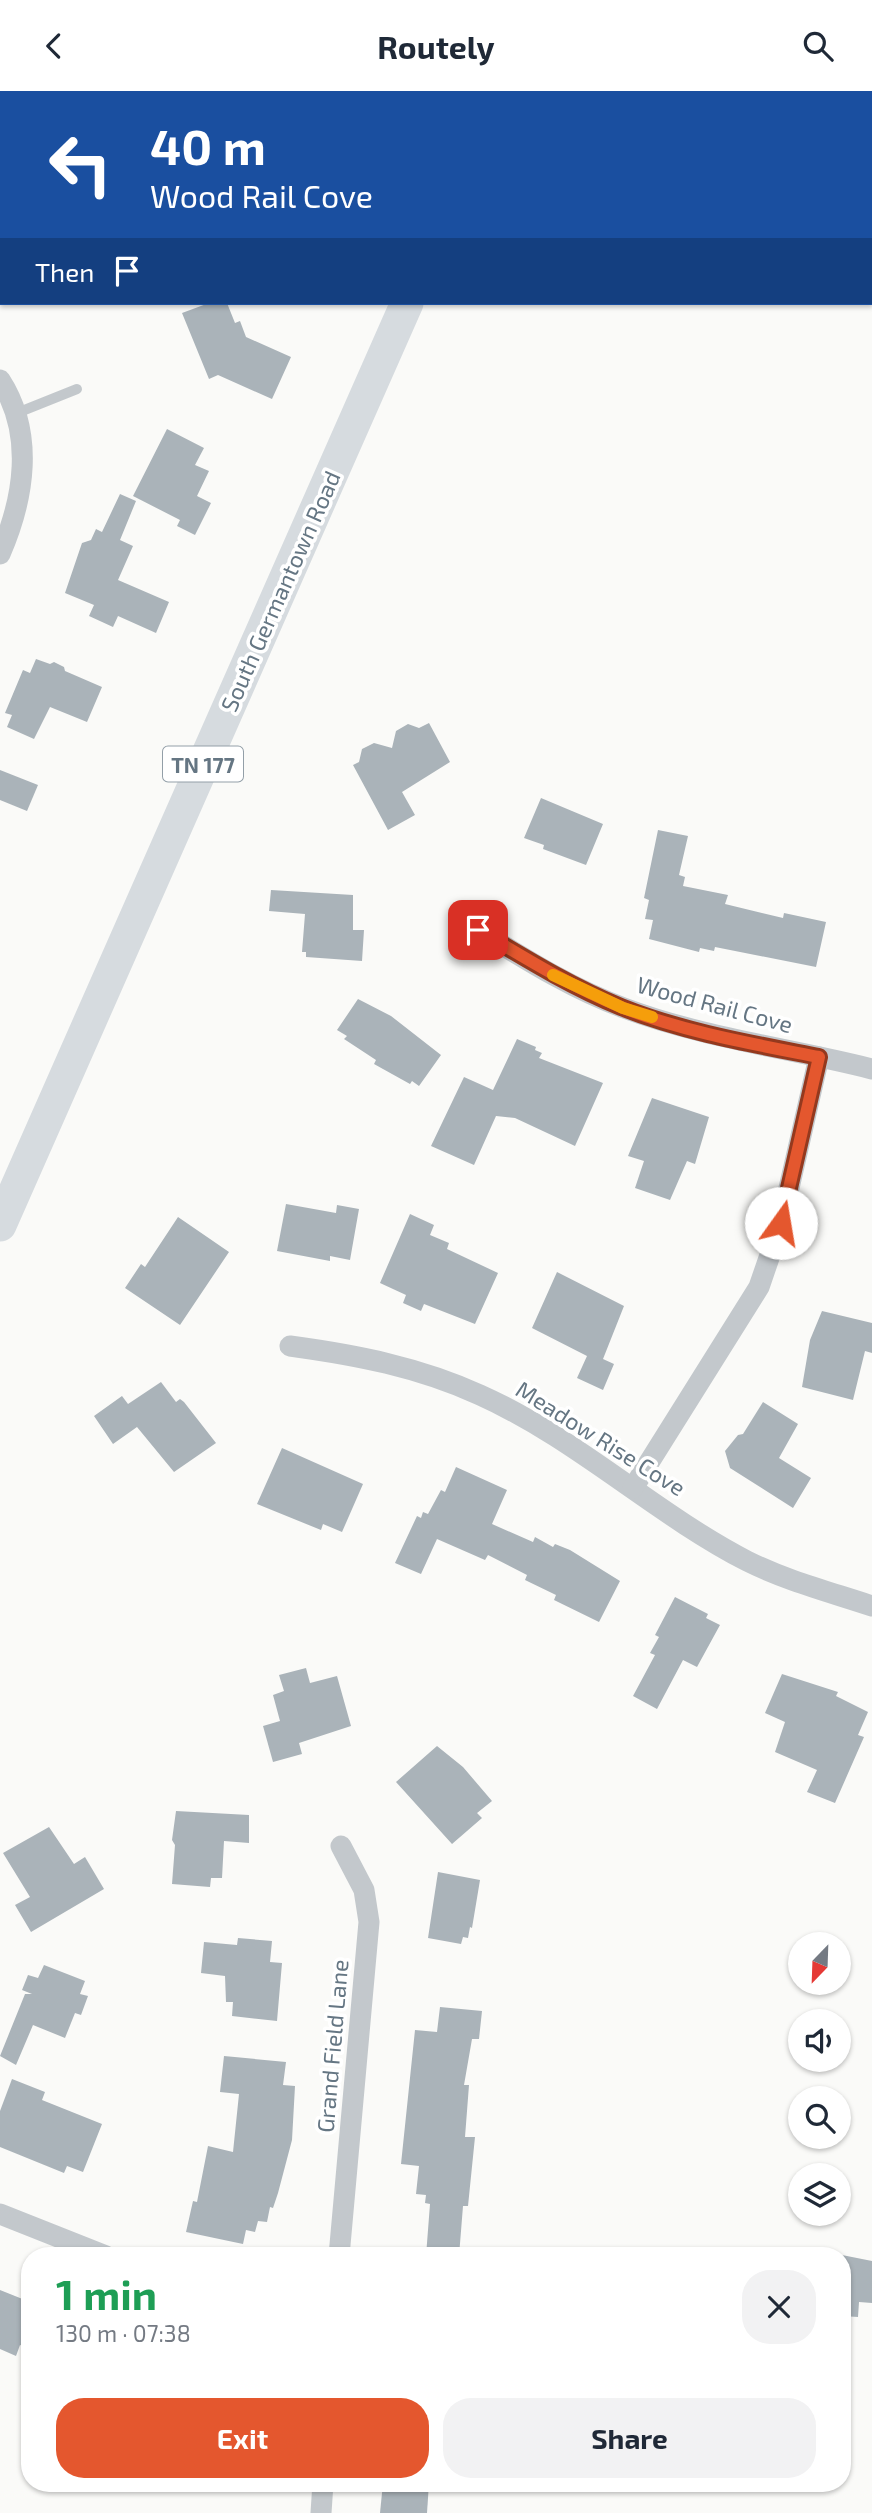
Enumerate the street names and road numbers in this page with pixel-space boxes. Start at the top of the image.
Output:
street label: South Germantown Road [214,466,346,716]
road number: TN 177 [163,747,243,781]
street label: Wood Rail Cove [634,970,796,1038]
street label: Meadow Rise Cove [511,1375,691,1501]
street label: Grand Field Lane [310,1958,354,2134]

